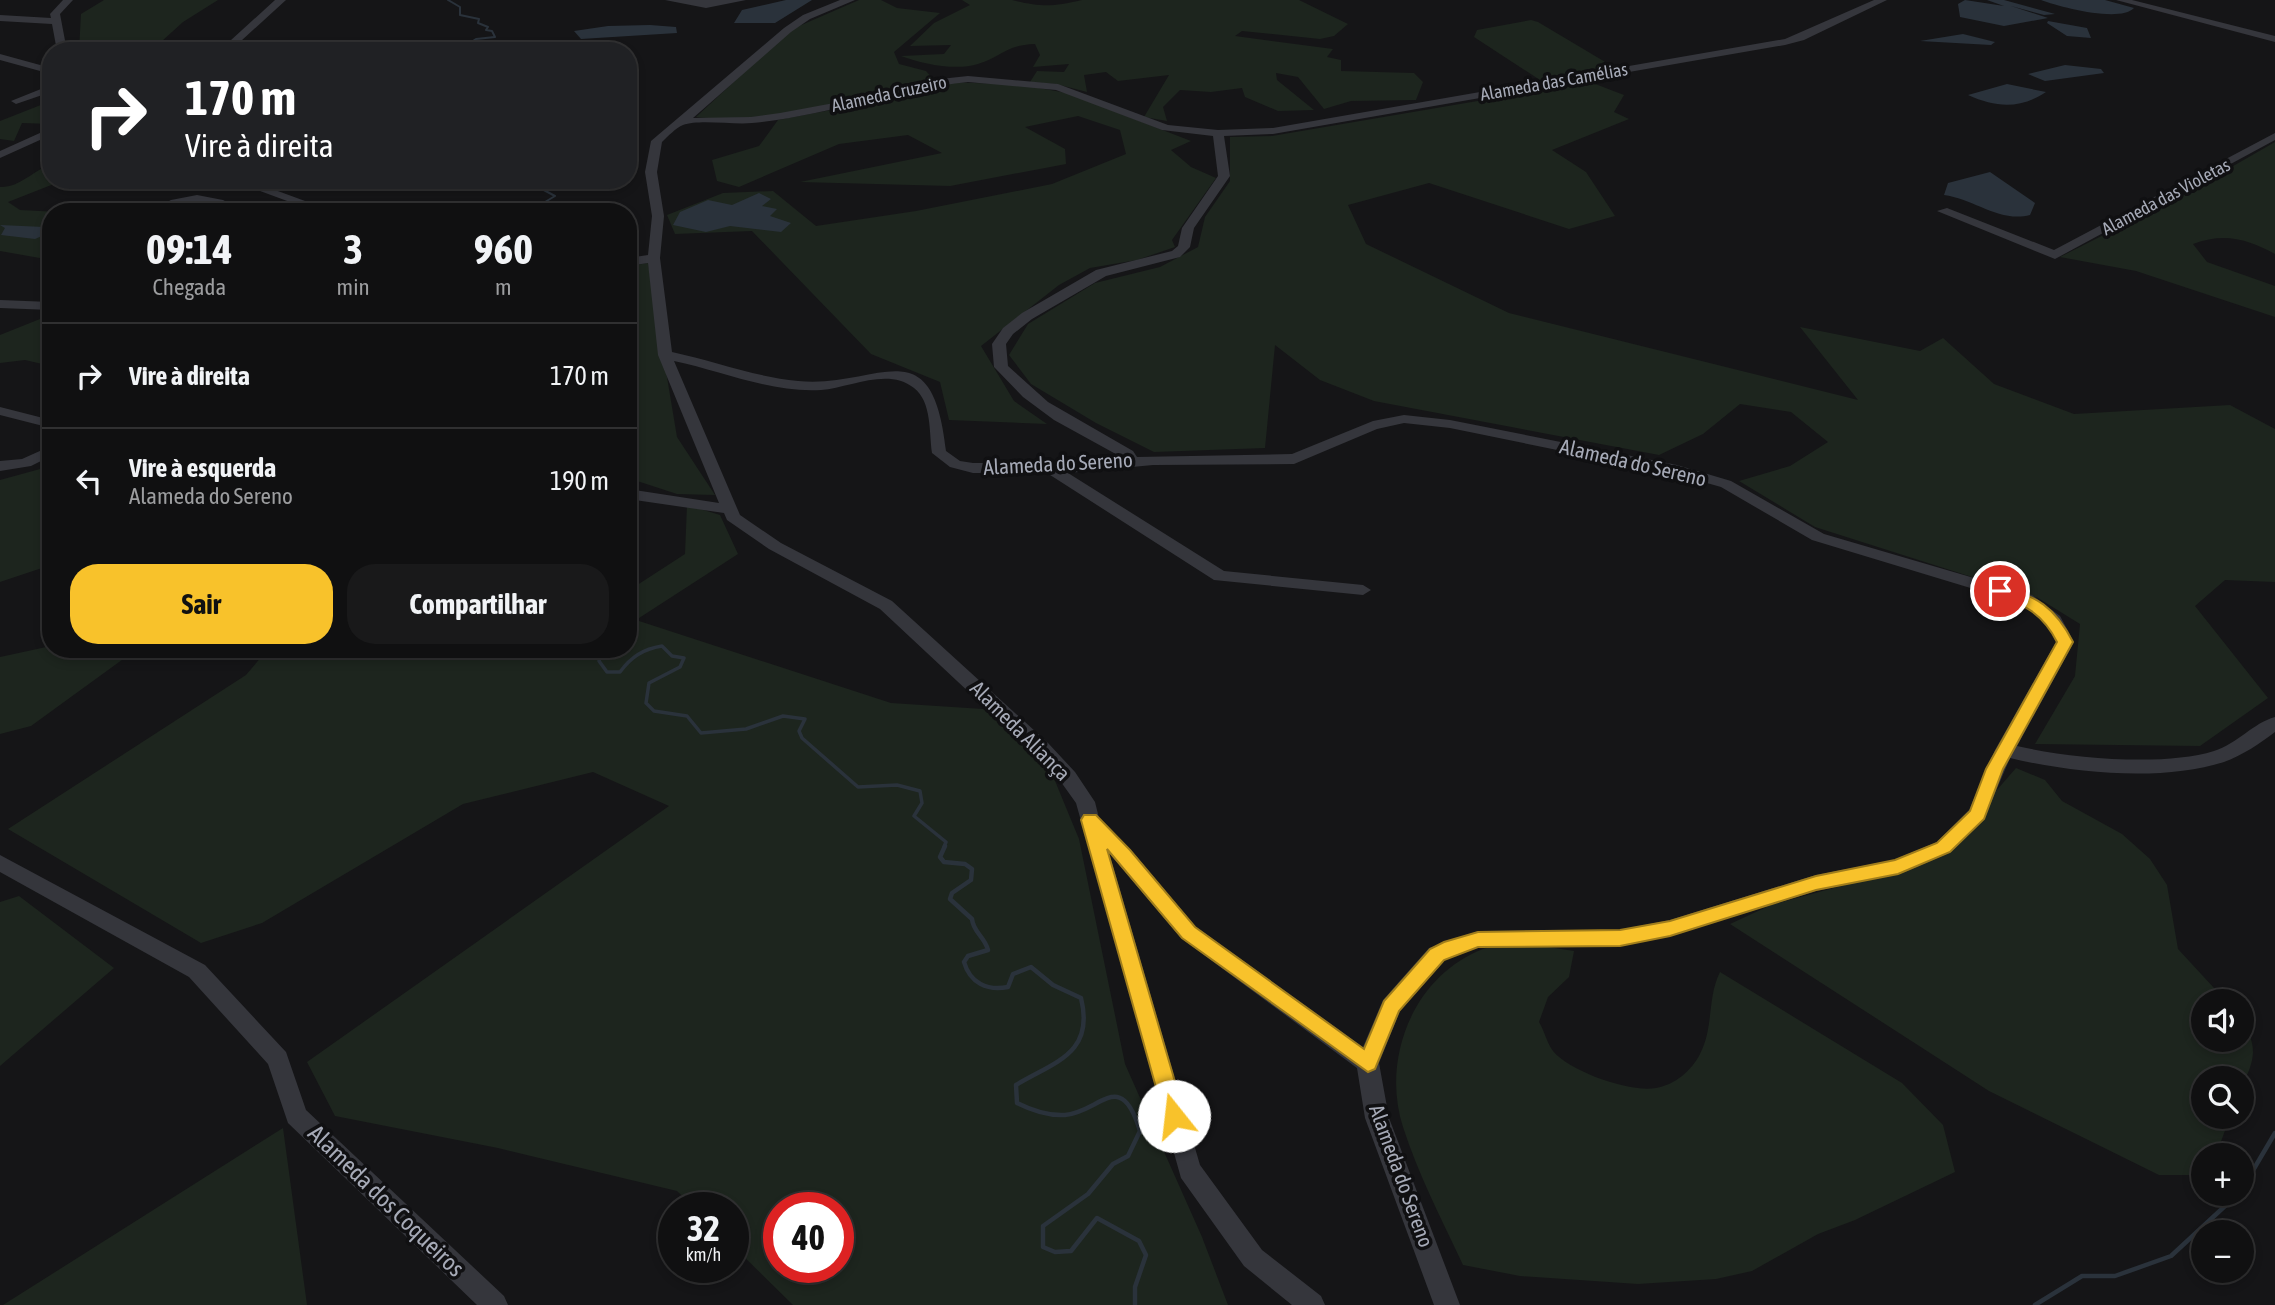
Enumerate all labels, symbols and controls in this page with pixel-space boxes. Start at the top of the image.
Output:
street label: Alameda das Camélias [1479,58,1629,105]
text: 170 m [185,69,296,125]
icon: right [70,70,161,161]
street label: Alameda Cruzeiro [830,71,948,116]
text: Vire à direita [185,127,334,164]
street label: Alameda das Violetas [2098,154,2233,239]
text: 09:14 [146,225,233,273]
text: 3 [343,225,363,273]
text: 960 [474,225,533,273]
text: Chegada [152,274,226,300]
text: min [337,274,370,300]
text: m [495,274,512,300]
icon: right [70,357,108,395]
text: Vire à direita [129,361,250,391]
text: 170 m [550,361,609,391]
street label: Alameda do Sereno [1558,434,1709,491]
street label: Alameda do Sereno [983,447,1133,479]
text: Vire à esquerda [129,453,276,483]
icon: left [70,462,108,500]
text: 190 m [550,466,609,496]
text: Alameda do Sereno [129,483,293,509]
pin [1970,561,2030,621]
button: Sair [70,564,333,644]
button: Compartilhar [347,564,609,644]
icon: arrive [1981,572,2019,610]
street label: Alameda Aliança [966,676,1075,785]
map controls [2191,989,2254,1283]
button: sound [2191,989,2254,1052]
button: search [2191,1066,2254,1129]
position arrow [1137,1079,1211,1153]
street label: Alameda do Sereno [1365,1101,1439,1250]
street label: Alameda dos Coqueiros [303,1119,470,1282]
button: + [2191,1143,2254,1206]
speed limit sign: 40 [763,1192,854,1283]
text: 32 [687,1208,720,1248]
button: − [2191,1220,2254,1283]
text: km/h [686,1244,721,1265]

